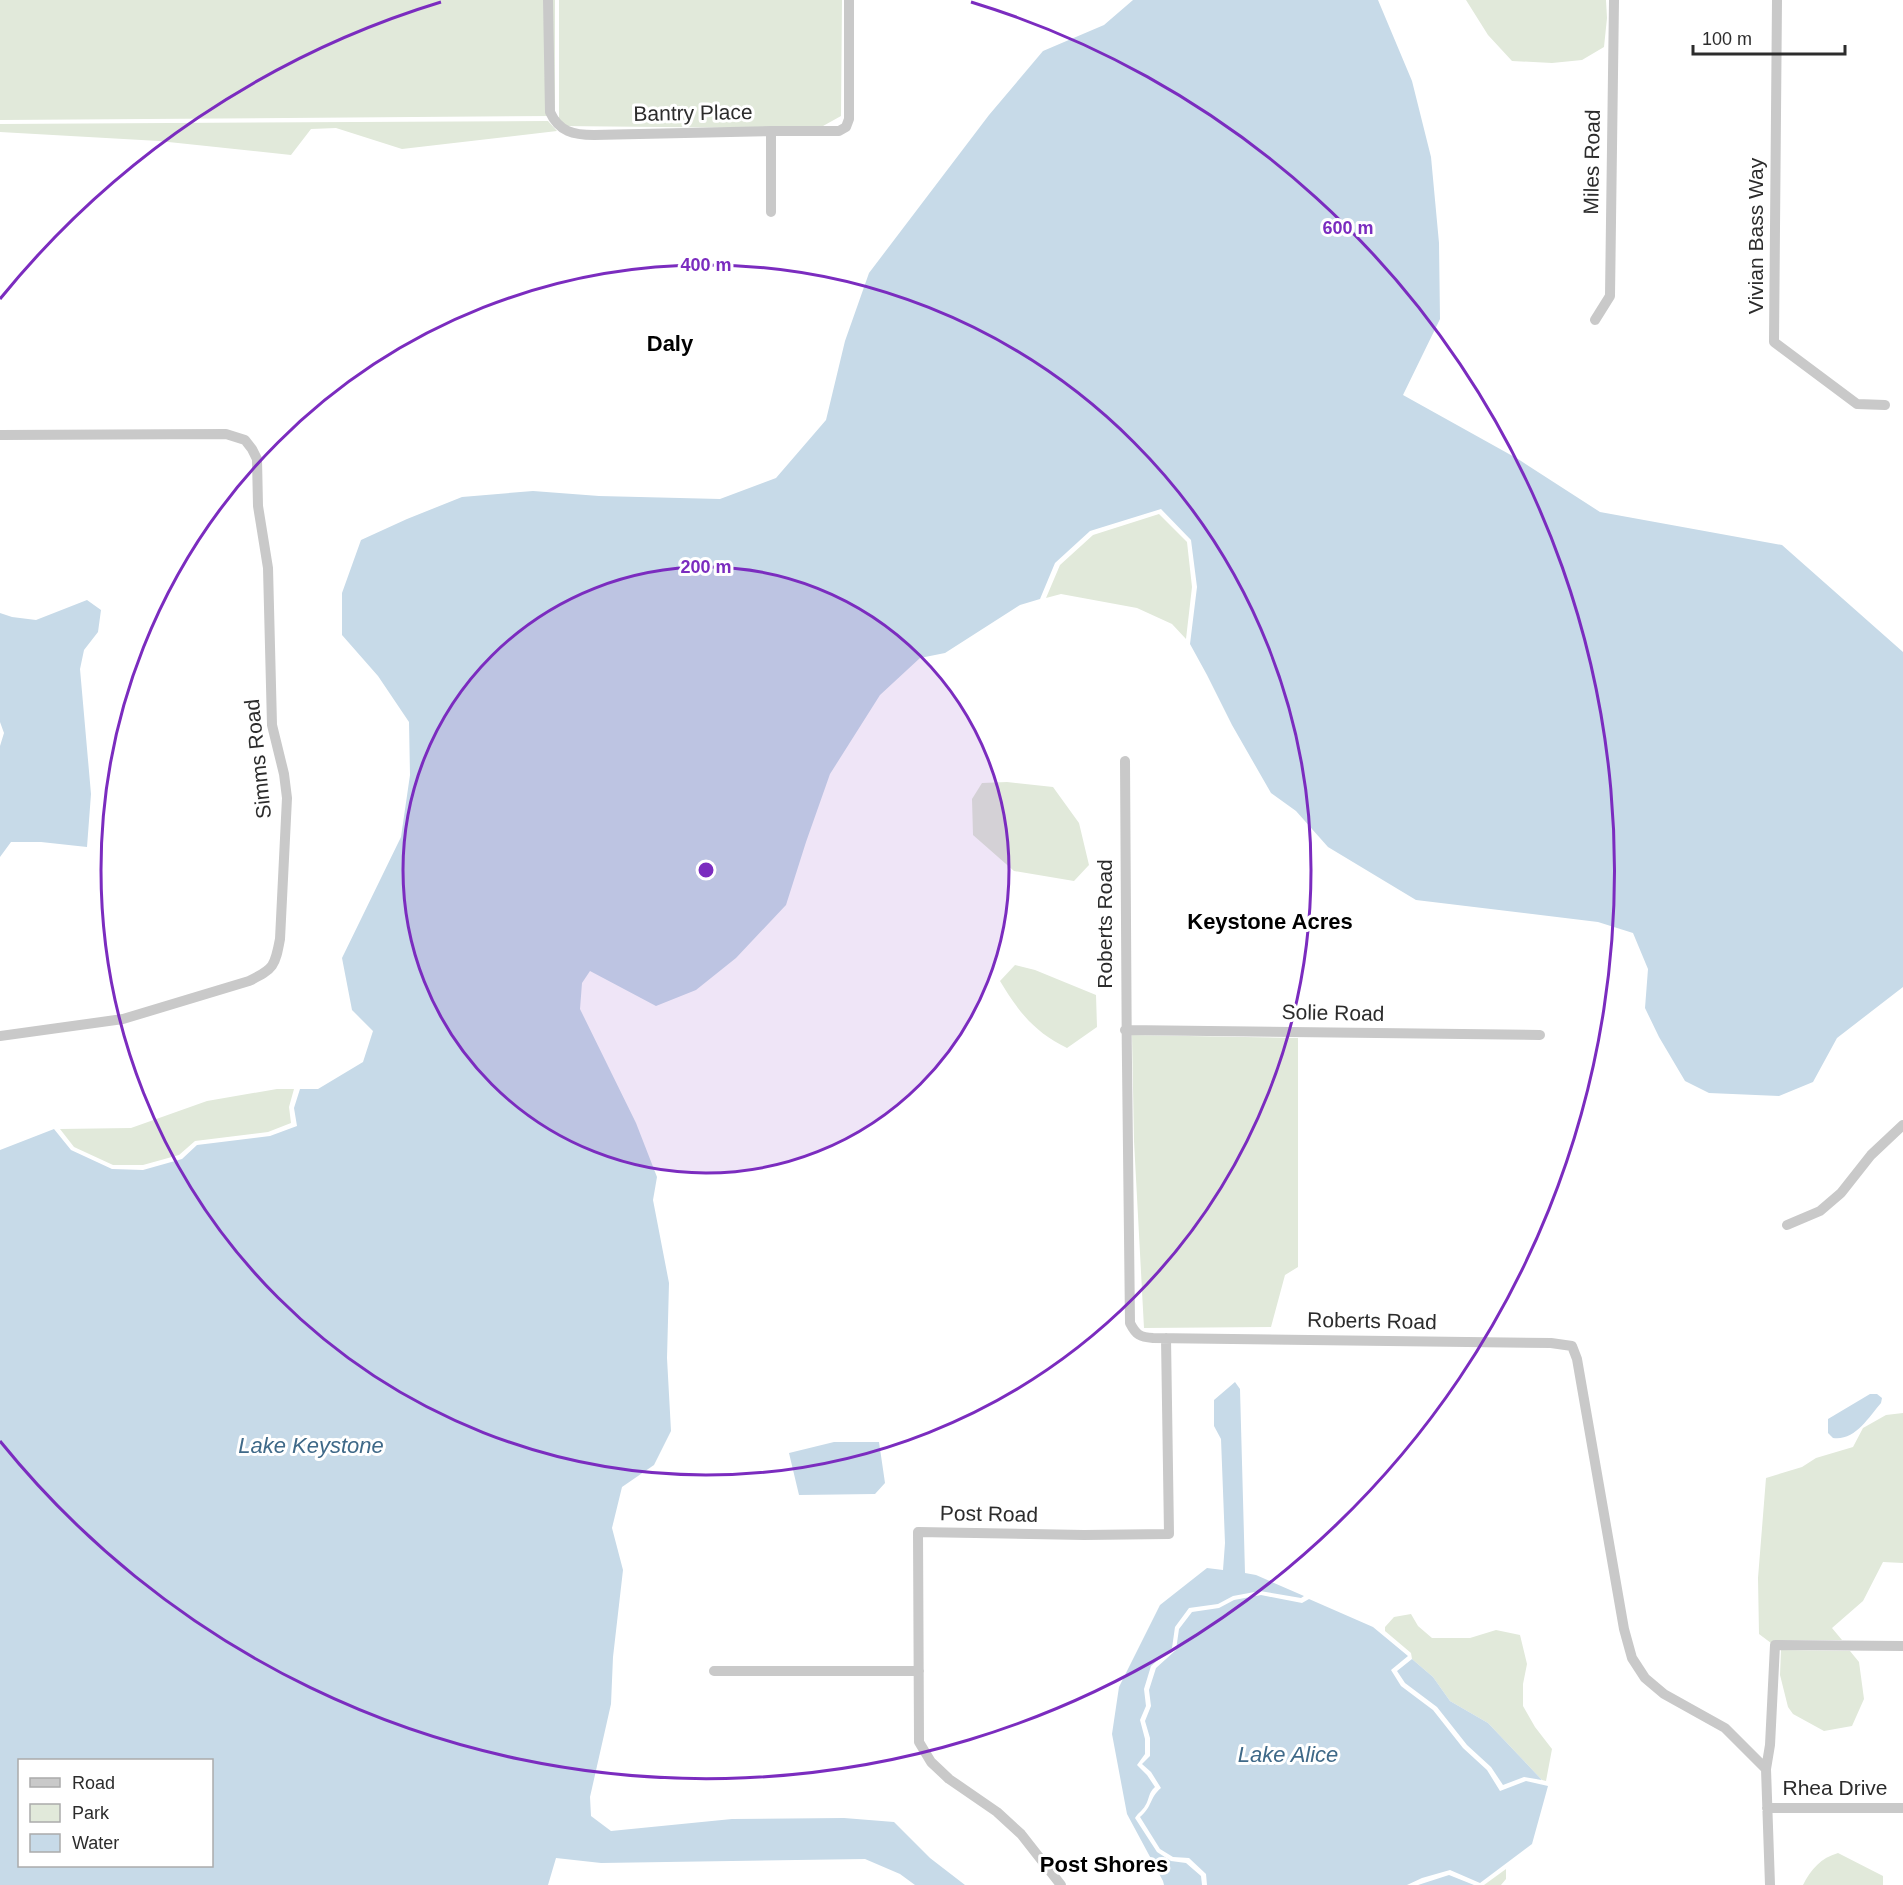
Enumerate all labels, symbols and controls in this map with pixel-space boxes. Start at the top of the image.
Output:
scale bar [1693,18,1844,56]
text: 100 m [1702,29,1752,49]
street label: Bantry Place [633,100,753,125]
street label: Miles Road [1579,109,1604,215]
street label: Vivian Bass Way [1744,157,1767,314]
text: 600 m [1322,218,1374,238]
text: 400 m [680,255,732,275]
district label: Daly [647,331,694,356]
text: 200 m [680,557,732,577]
street label: Simms Road [240,698,275,820]
street label: Roberts Road [1093,859,1116,989]
centre of rings [696,860,716,880]
district label: Keystone Acres [1187,909,1353,934]
street label: Solie Road [1281,1000,1385,1025]
street label: Roberts Road [1307,1308,1437,1333]
water label: Lake Keystone [238,1433,384,1458]
street label: Post Road [940,1501,1038,1526]
water label: Lake Alice [1238,1742,1338,1767]
legend [18,1759,213,1867]
text: Road [72,1773,115,1793]
street label: Rhea Drive [1782,1776,1888,1799]
text: Park [72,1803,110,1823]
text: Water [72,1833,119,1853]
district label: Post Shores [1040,1852,1168,1877]

